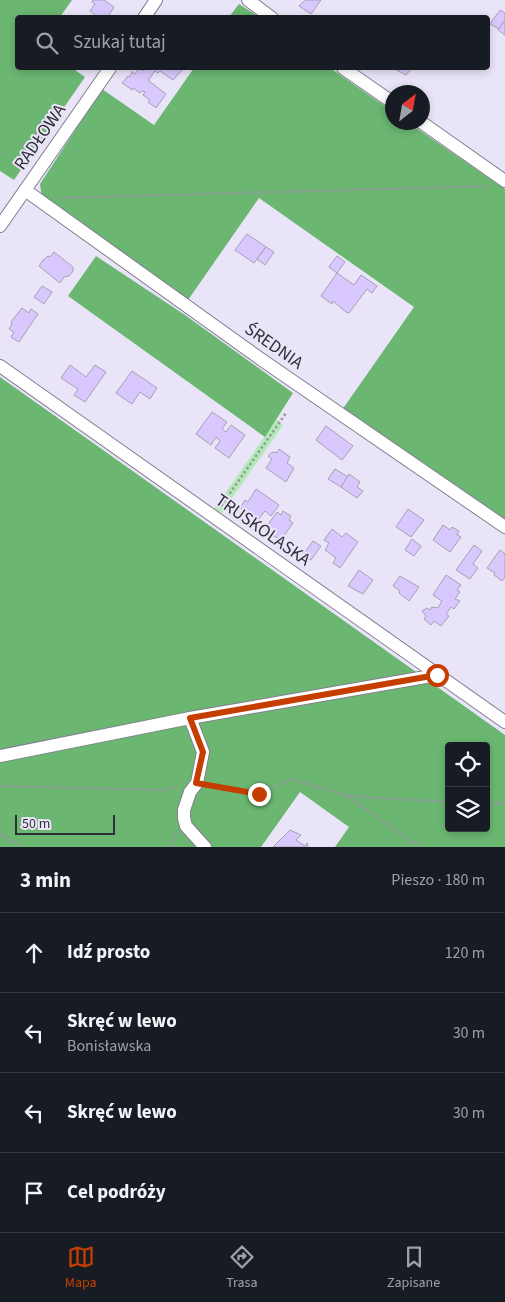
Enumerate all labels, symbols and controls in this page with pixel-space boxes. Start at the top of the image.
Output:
search box [15,15,490,70]
icon: search [33,29,61,57]
text: Szukaj tutaj [73,29,166,56]
north arrow [385,85,430,130]
street label: RADŁOWA [8,99,72,175]
street label: ŚREDNIA [240,317,309,375]
street label: TRUSKOLASKA [210,488,316,572]
route start [426,664,449,687]
map controls [445,742,490,832]
button: locate [445,742,490,787]
route end [248,783,271,806]
button: layers [445,787,490,832]
scale bar [15,812,115,835]
text: 50 m [22,814,50,834]
text: 3 min [20,865,71,895]
text: Pieszo · 180 m [391,869,485,891]
icon: ahead [20,939,48,967]
text: Idź prosto [67,939,150,966]
text: 120 m [445,942,485,964]
text: Skręć w lewo [67,1008,177,1035]
icon: left [20,1019,48,1047]
text: 30 m [453,1022,485,1044]
text: Bonisławska [67,1035,151,1057]
icon: left [20,1099,48,1127]
text: Skręć w lewo [67,1099,177,1126]
text: 30 m [453,1102,485,1124]
icon: arrive [20,1179,48,1207]
text: Cel podróży [67,1179,166,1206]
tab: Mapa [65,1243,97,1293]
tab: Trasa [226,1243,258,1293]
tab: Zapisane [387,1243,440,1293]

